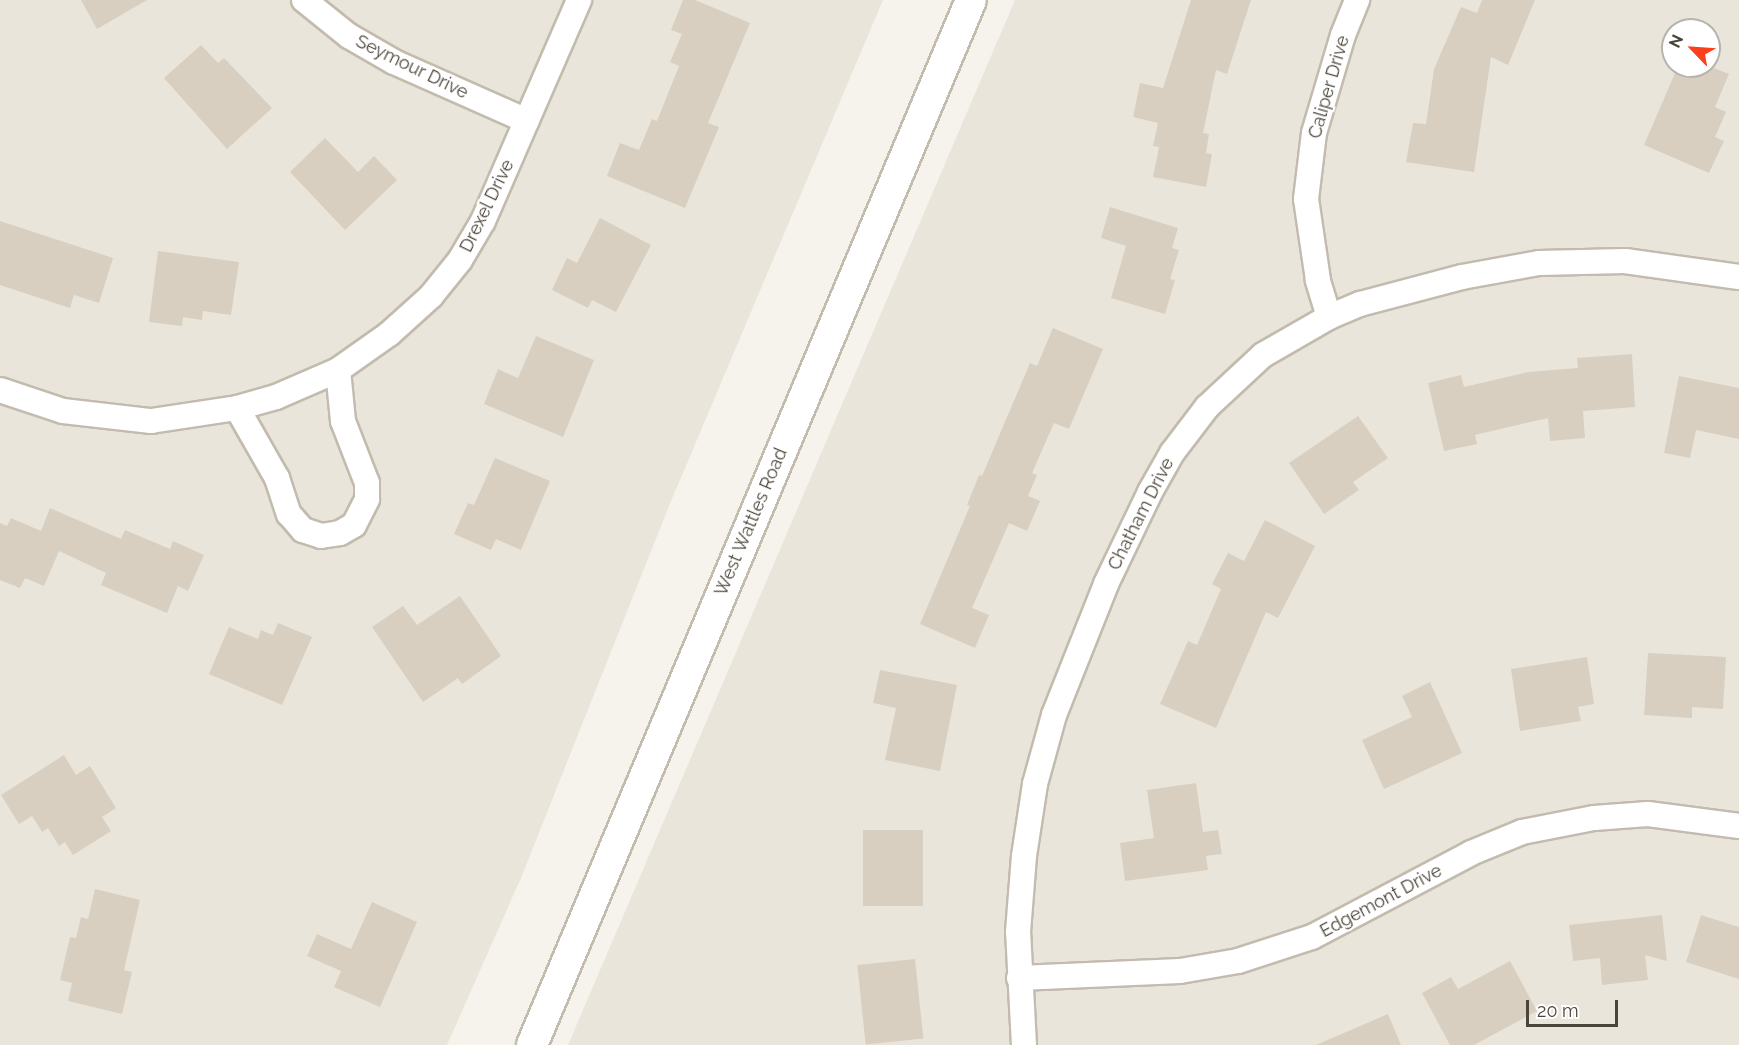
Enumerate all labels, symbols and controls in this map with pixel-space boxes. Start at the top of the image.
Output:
north arrow [1661,18,1721,78]
street label: Seymour Drive [352,30,472,104]
text: N [1665,31,1687,51]
street label: Caliper Drive [1304,33,1354,141]
street label: Drexel Drive [455,156,519,256]
street label: West Wattles Road [710,445,792,599]
street label: Chatham Drive [1103,454,1179,574]
street label: Edgemont Drive [1316,860,1446,942]
scale bar [1529,988,1620,1026]
text: 20 m [1537,1000,1579,1021]

